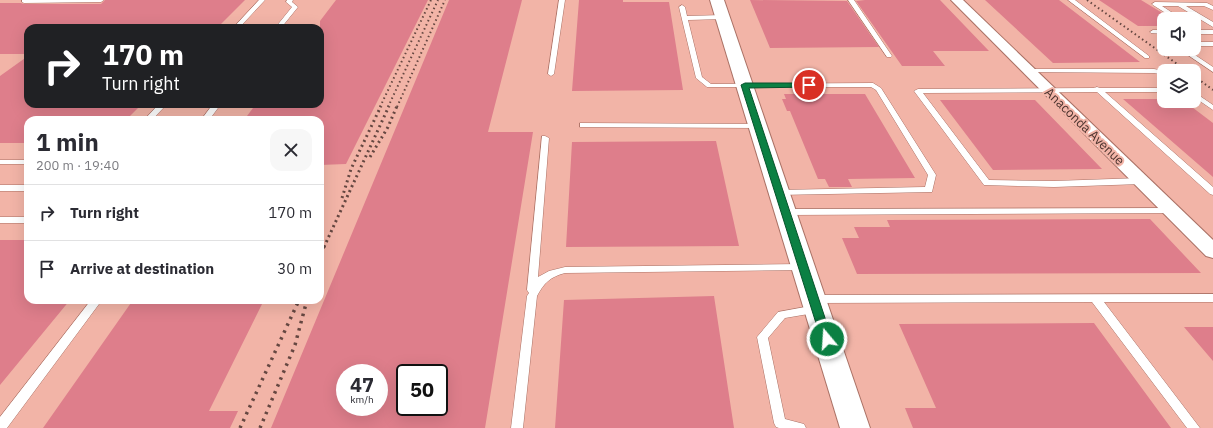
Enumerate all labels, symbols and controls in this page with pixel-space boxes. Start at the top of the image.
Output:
map controls [1157,12,1201,108]
button: sound [1157,12,1201,56]
text: 170 m [102,36,184,73]
icon: right [36,40,88,92]
button: layers [1157,64,1201,108]
pin [792,68,826,102]
text: Turn right [102,72,180,95]
icon: arrive [798,74,820,96]
street label: Anaconda Avenue [1041,84,1128,169]
text: 1 min [36,126,99,158]
button: close [270,129,312,171]
text: 200 m · 19:40 [36,157,119,174]
icon: right [36,202,58,224]
text: Turn right [70,203,139,222]
text: 170 m [268,203,312,222]
icon: arrive [36,258,58,280]
text: Arrive at destination [70,259,214,278]
text: 30 m [277,259,312,278]
position arrow [806,318,848,360]
speed limit sign: 50 [396,364,448,416]
text: 47 [350,371,374,398]
text: km/h [350,393,374,406]

